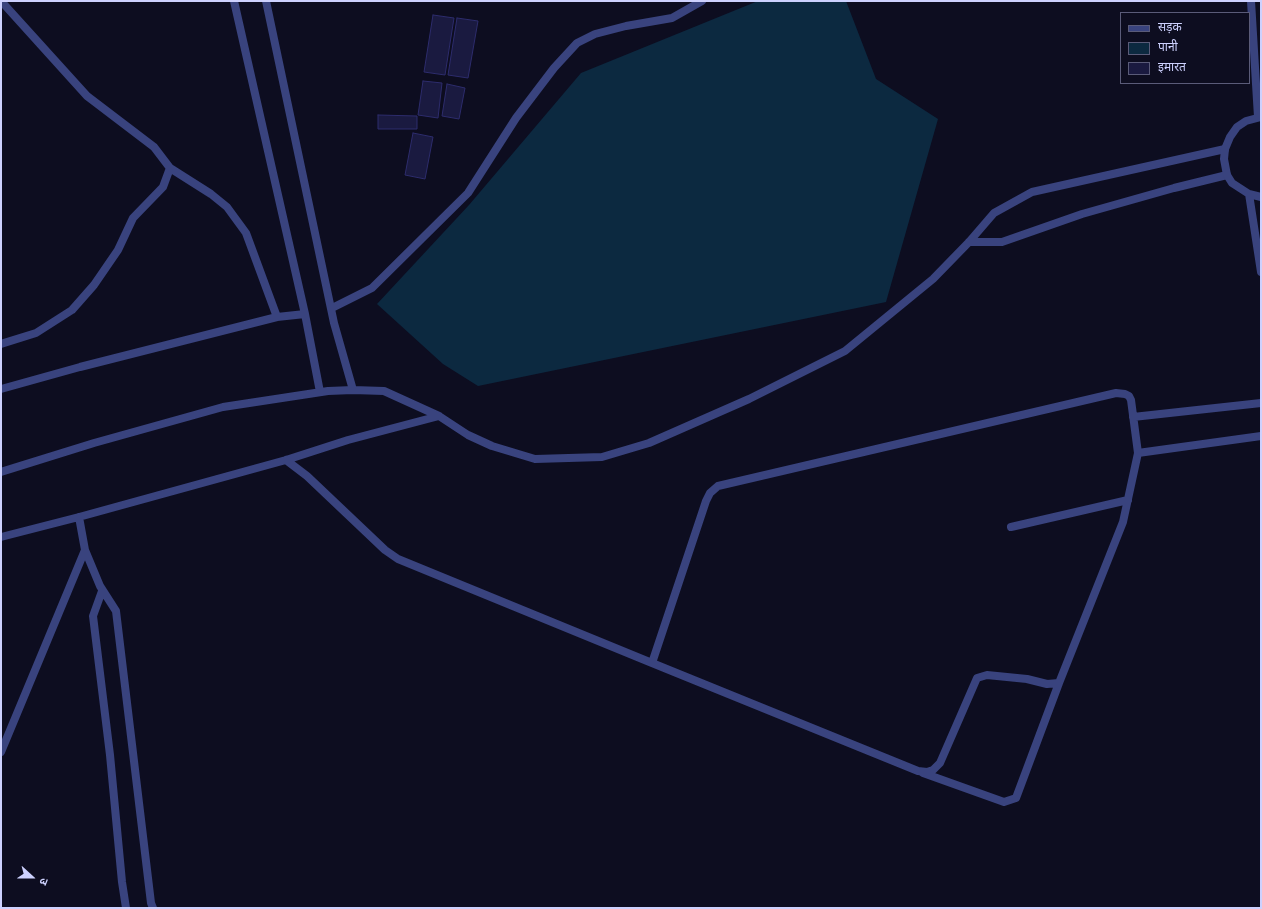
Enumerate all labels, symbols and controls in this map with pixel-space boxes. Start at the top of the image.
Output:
legend [1120,12,1250,84]
text: सड़क [1158,20,1182,34]
text: पानी [1158,40,1178,54]
text: इमारत [1158,60,1186,74]
north arrow [12,857,52,897]
text: उ [36,876,51,887]

